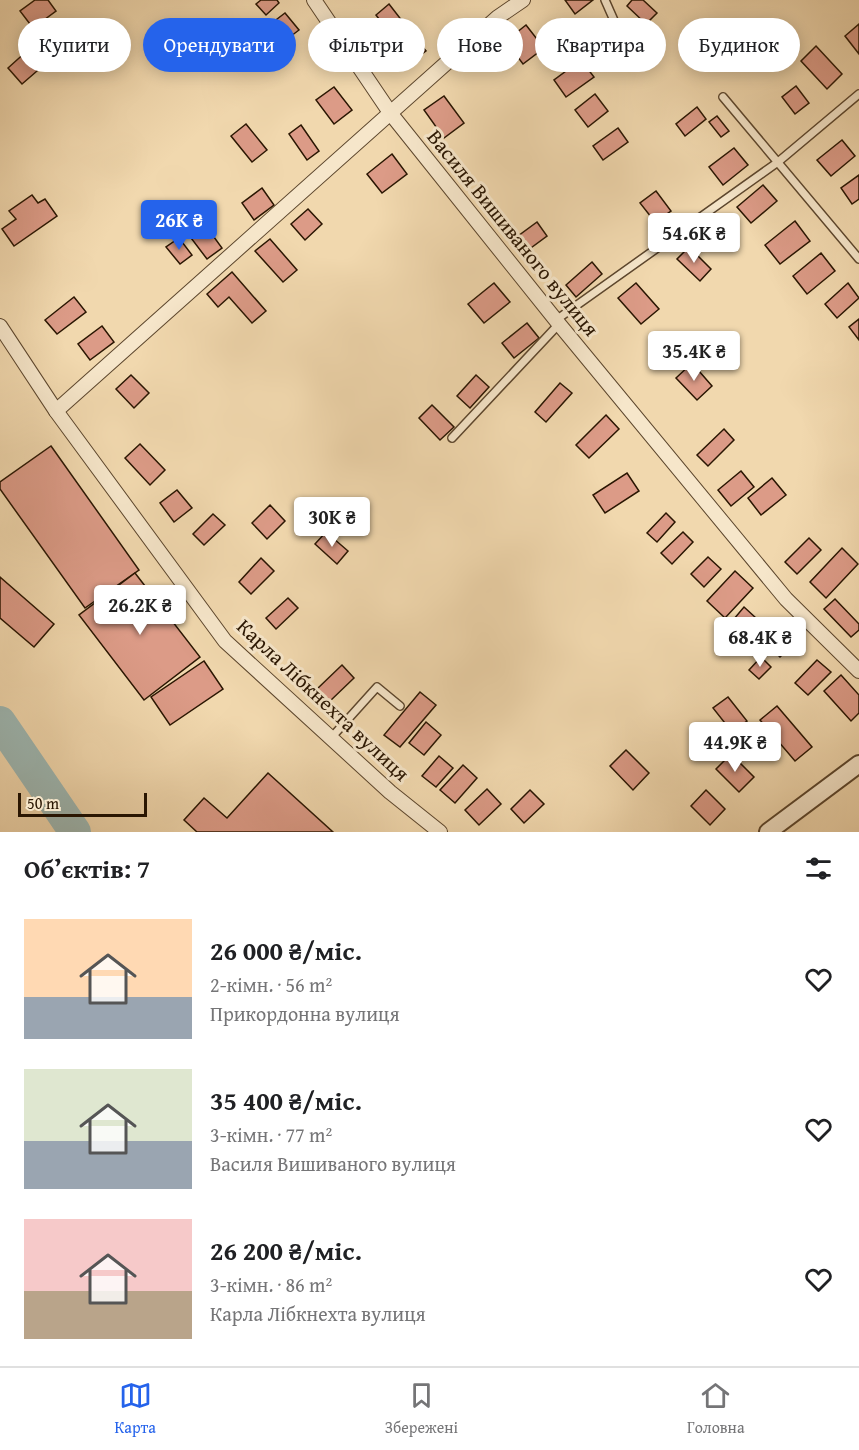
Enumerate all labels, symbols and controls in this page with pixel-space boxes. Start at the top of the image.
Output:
chip: Купити [18,18,131,72]
chip: Орендувати [143,18,296,72]
chip: Фільтри [308,18,425,72]
chip: Нове [437,18,523,72]
chip: Квартира [535,18,666,72]
chip: Будинок [678,18,800,72]
street label: Василя Вишиваного вулиця [420,123,607,343]
pin: 26K ₴ [137,200,221,251]
text: 26K ₴ [155,205,203,234]
pin: 54.6K ₴ [639,213,749,264]
text: 54.6K ₴ [662,218,726,247]
pin: 35.4K ₴ [639,331,749,382]
text: 35.4K ₴ [662,336,726,365]
pin: 30K ₴ [290,497,374,548]
text: 30K ₴ [308,502,356,531]
pin: 26.2K ₴ [85,585,195,636]
text: 26.2K ₴ [108,590,172,619]
street label: Карла Лібкнехта вулиця [230,611,417,788]
pin: 68.4K ₴ [705,617,815,668]
text: 68.4K ₴ [728,622,792,651]
pin: 44.9K ₴ [680,722,790,773]
text: 44.9K ₴ [703,727,767,756]
scale bar [18,790,147,818]
text: 50 m [27,791,59,815]
text: Об’єктів: 7 [24,849,150,888]
icon: filters [802,852,835,885]
text: 26 000 ₴/міс. [210,931,362,970]
icon: home [72,943,144,1015]
icon: heart [802,963,835,996]
text: 2-кімн. · 56 m² [210,970,332,999]
text: Прикордонна вулиця [210,999,400,1028]
text: 35 400 ₴/міс. [210,1081,362,1120]
icon: home [72,1093,144,1165]
icon: heart [802,1113,835,1146]
text: 3-кімн. · 77 m² [210,1120,332,1149]
text: Василя Вишиваного вулиця [210,1149,456,1178]
text: 26 200 ₴/міс. [210,1231,362,1270]
icon: home [72,1243,144,1315]
icon: heart [802,1263,835,1296]
text: 3-кімн. · 86 m² [210,1270,332,1299]
text: Карла Лібкнехта вулиця [210,1299,426,1328]
tab: Карта [114,1379,156,1439]
tab: Збережені [385,1379,458,1439]
tab: Головна [687,1379,745,1439]

